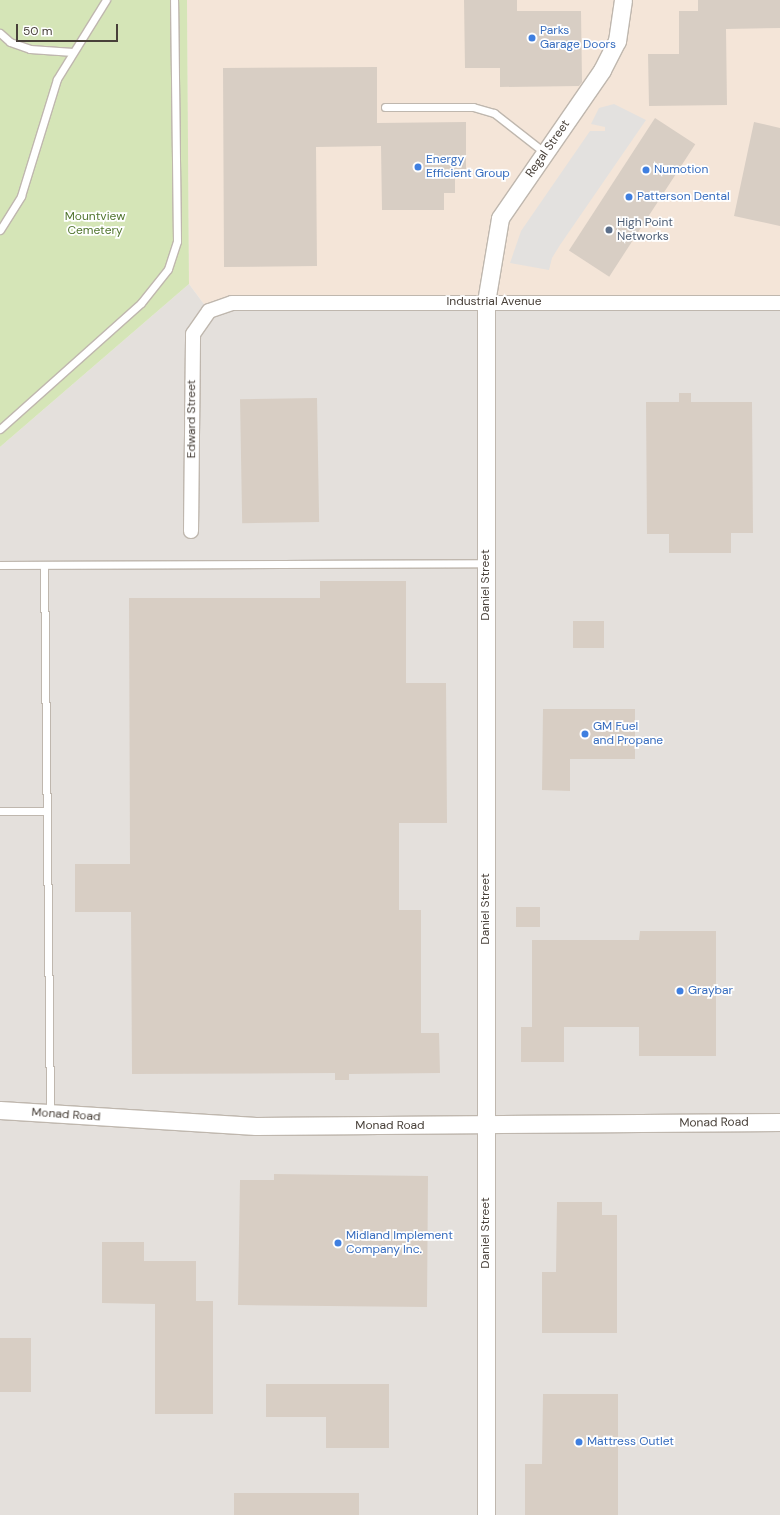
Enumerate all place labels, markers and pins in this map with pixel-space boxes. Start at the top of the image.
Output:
place label: Parks Garage Doors [540,24,616,52]
marker: Parks Garage Doors [527,33,537,43]
place label: Energy Efficient Group [426,153,510,181]
marker: Energy Efficient Group [413,162,423,172]
place label: Numotion [654,163,708,177]
marker: Numotion [641,165,651,175]
place label: Patterson Dental [637,190,730,204]
marker: Patterson Dental [624,192,634,202]
place label: High Point Networks [617,216,673,244]
marker: High Point Networks [604,225,614,235]
place label: GM Fuel and Propane [593,720,663,748]
marker: GM Fuel and Propane [580,729,590,739]
place label: Graybar [688,984,733,998]
marker: Graybar [675,986,685,996]
place label: Midland Implement Company Inc. [346,1229,453,1257]
marker: Midland Implement Company Inc. [333,1238,343,1248]
place label: Mattress Outlet [587,1435,674,1449]
marker: Mattress Outlet [574,1437,584,1447]

